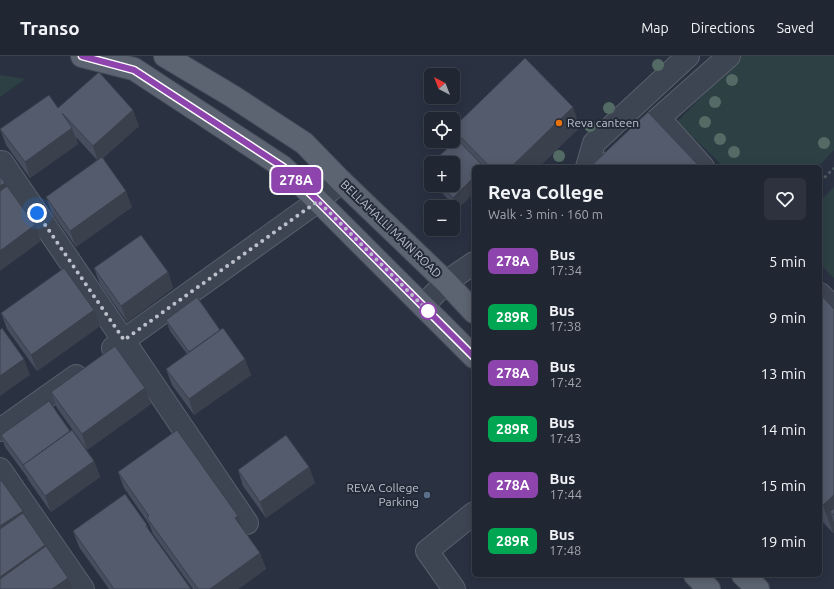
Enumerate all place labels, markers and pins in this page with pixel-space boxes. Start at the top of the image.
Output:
place label: Reva canteen [567,116,639,129]
marker: Reva canteen [554,118,564,128]
unlabelled marker [419,302,437,320]
place label: REVA College Parking [346,481,419,508]
marker: REVA College Parking [422,490,432,500]

